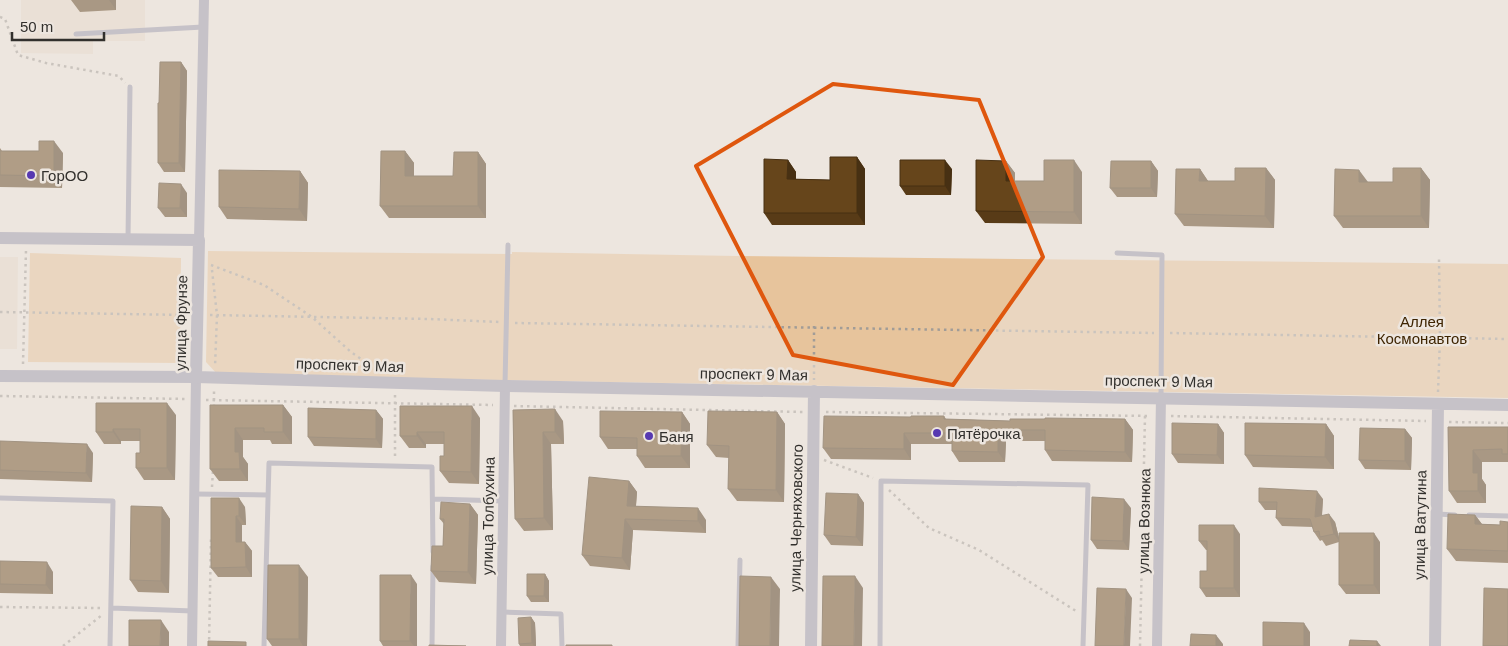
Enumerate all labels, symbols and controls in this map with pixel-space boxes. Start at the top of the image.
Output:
scale bar [12,10,105,42]
text: 50 m [20,18,53,35]
place label: ГорОО [41,167,88,184]
marker: ГорОО [25,169,37,181]
street label: улица Фрунзе [172,275,190,371]
park label: Аллея Космонавтов [1377,313,1467,347]
street label: проспект 9 Мая [296,355,404,375]
street label: проспект 9 Мая [700,365,808,383]
street label: проспект 9 Мая [1105,372,1213,390]
place label: Пятёрочка [947,425,1021,442]
marker: Пятёрочка [931,427,943,439]
place label: Баня [659,428,694,445]
marker: Баня [643,430,655,442]
street label: улица Черняховского [786,444,806,592]
street label: улица Толбухина [478,456,498,575]
street label: улица Вознюка [1135,468,1153,574]
street label: улица Ватутина [1411,469,1429,580]

